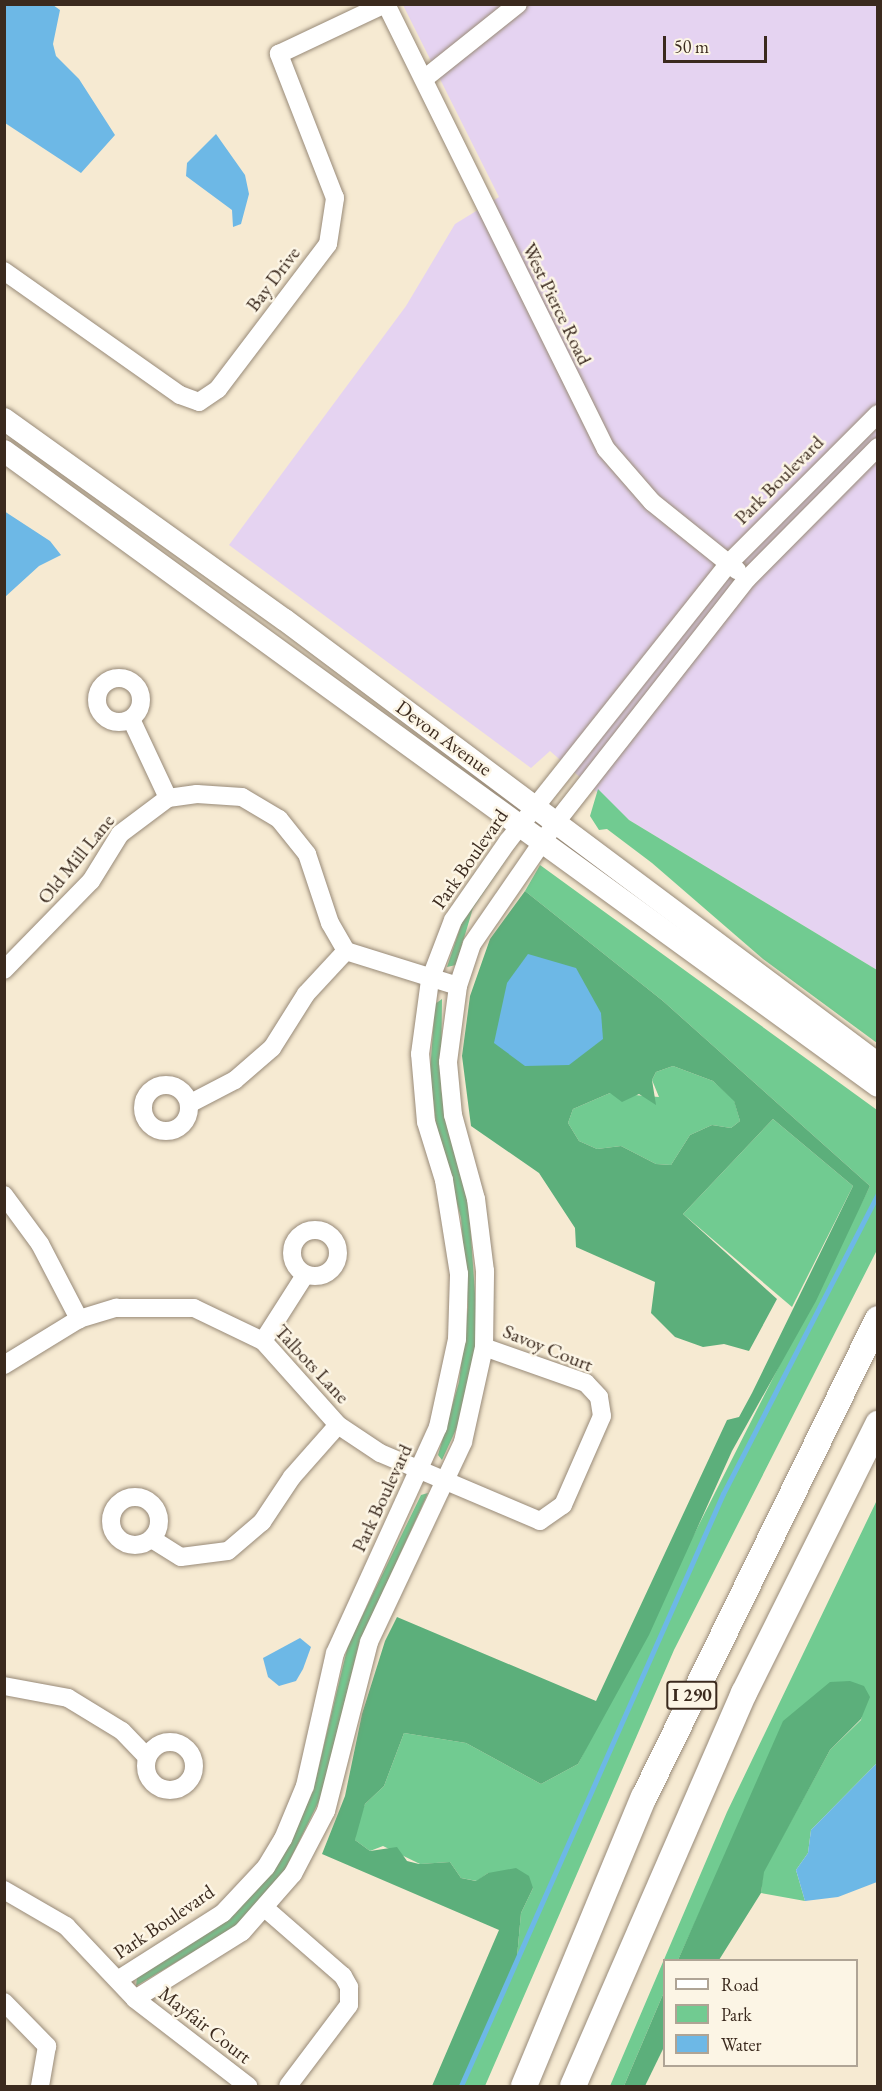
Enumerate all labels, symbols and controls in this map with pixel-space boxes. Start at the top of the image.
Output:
scale bar [666,24,770,62]
text: 50 m [674,35,709,58]
street label: West Pierce Road [517,239,597,369]
street label: Bay Drive [241,242,305,316]
street label: Park Boulevard [729,430,829,530]
street label: Devon Avenue [391,695,497,781]
street label: Park Boulevard [427,805,513,913]
street label: Old Mill Lane [32,809,120,909]
street label: Savoy Court [500,1319,596,1377]
street label: Talbots Lane [269,1320,355,1408]
street label: Park Boulevard [347,1440,417,1556]
road number: I 290 [665,1680,719,1710]
street label: Park Boulevard [109,1880,219,1964]
legend [663,1959,858,2067]
text: Road [721,1973,759,1996]
street label: Mayfair Court [154,1981,256,2069]
text: Park [721,2003,752,2026]
text: Water [721,2033,762,2056]

